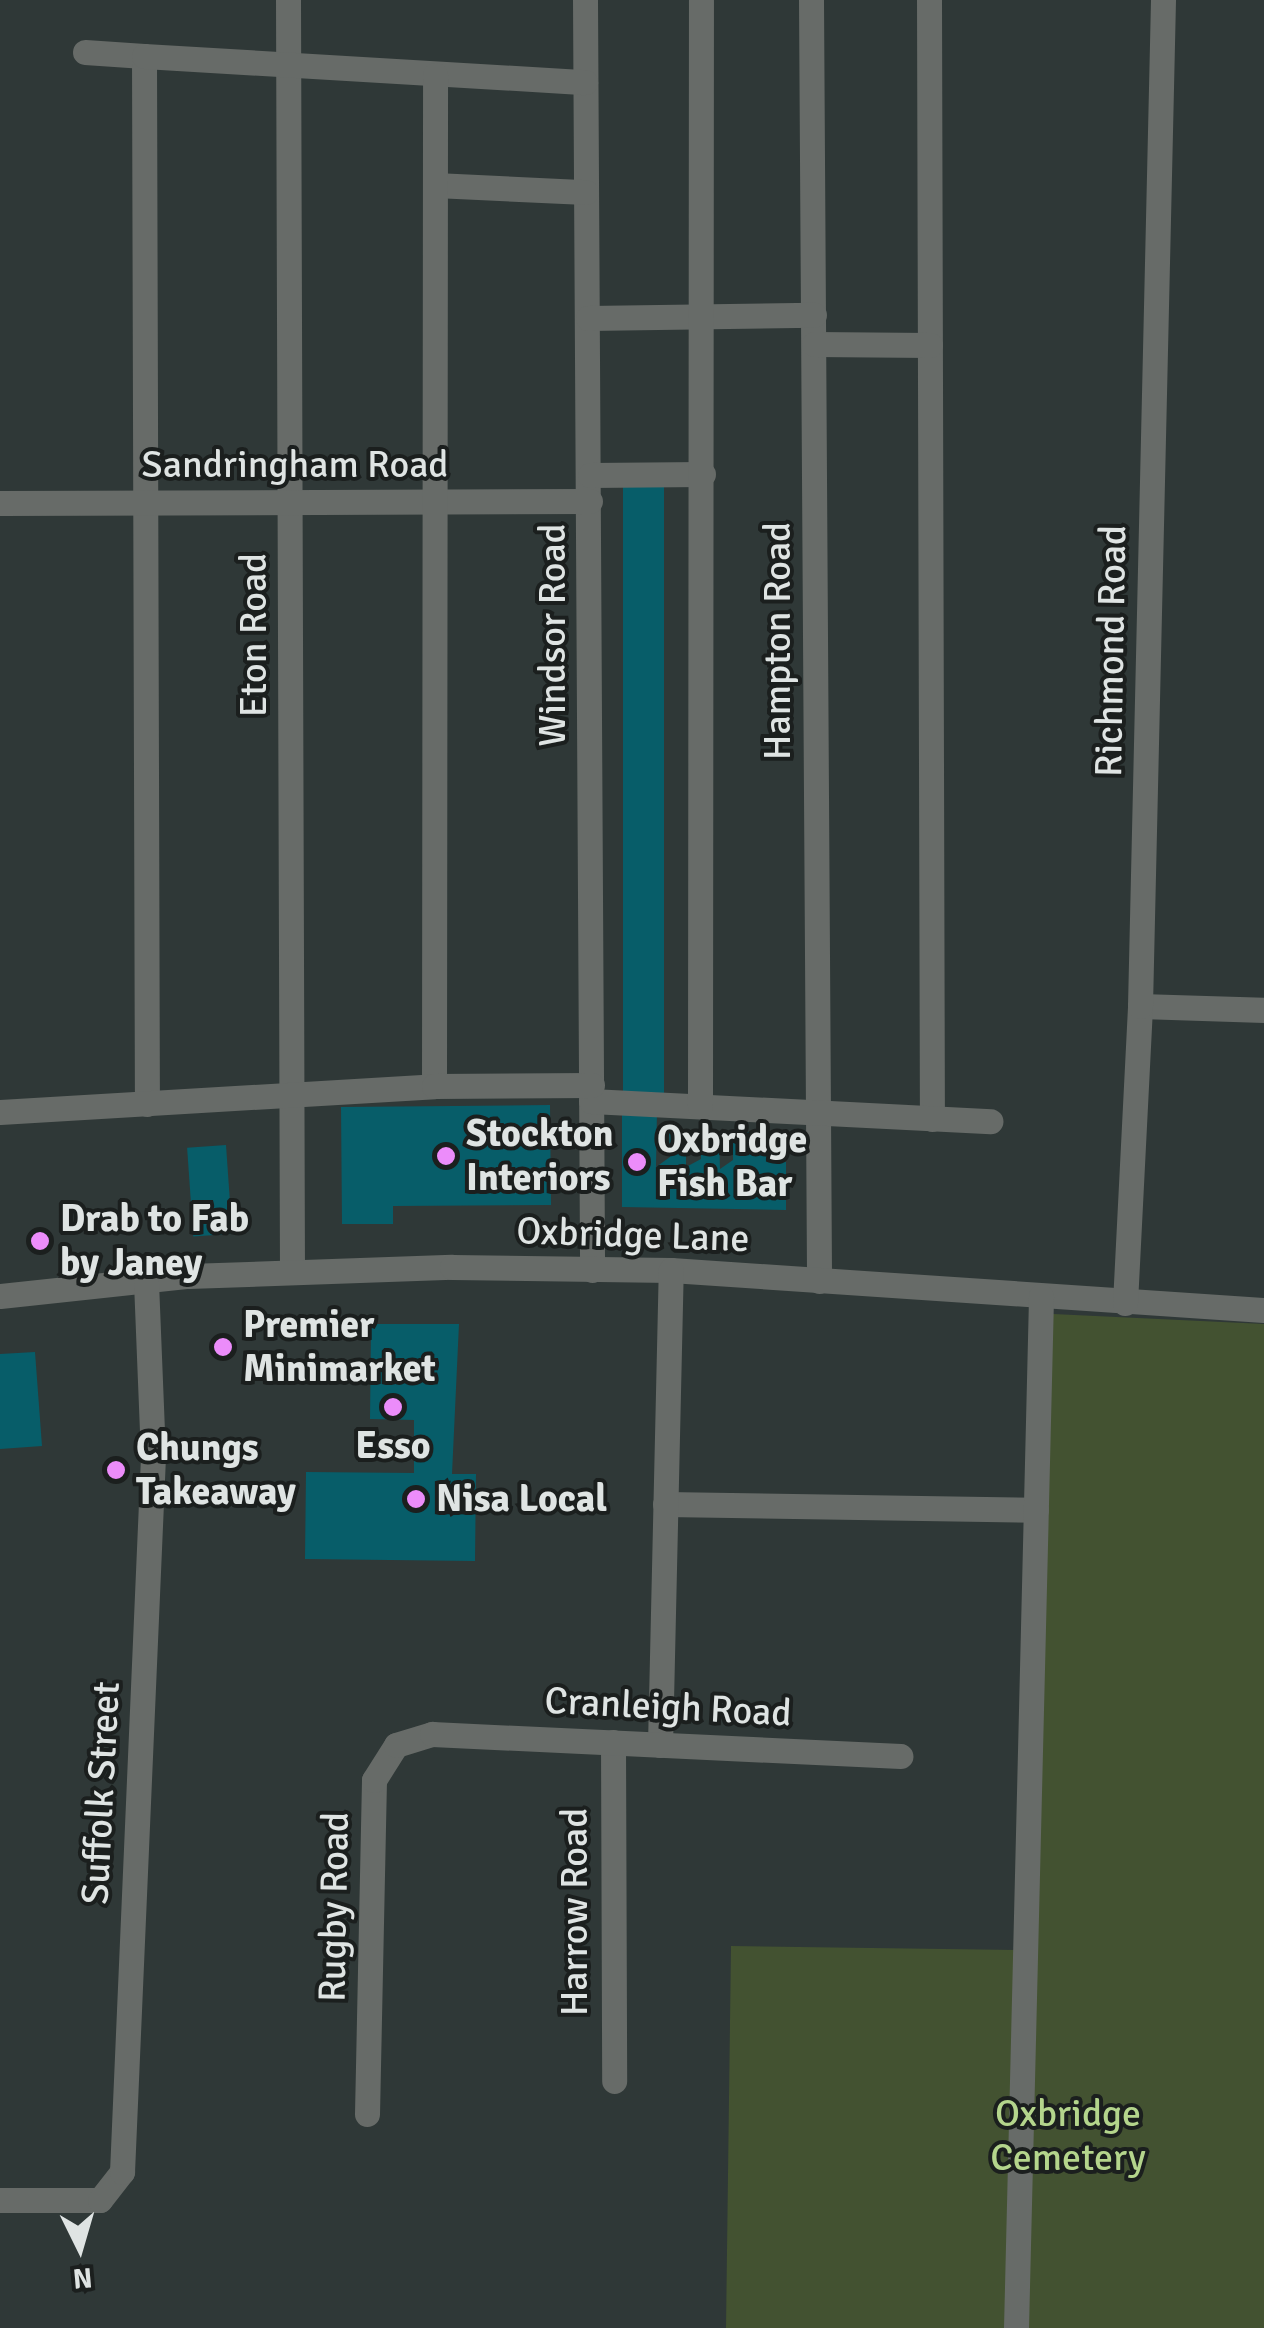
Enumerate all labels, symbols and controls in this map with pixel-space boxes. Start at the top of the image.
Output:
street label: Sandringham Road [142,442,448,488]
street label: Hampton Road [755,522,801,760]
street label: Windsor Road [530,523,576,747]
street label: Richmond Road [1086,524,1136,778]
street label: Eton Road [231,553,277,717]
place label: Stockton Interiors [466,1111,613,1200]
place label: Oxbridge Fish Bar [657,1117,807,1206]
marker: Stockton Interiors [435,1145,457,1167]
marker: Oxbridge Fish Bar [626,1151,648,1173]
place label: Drab to Fab by Janey [60,1196,249,1286]
street label: Oxbridge Lane [516,1208,750,1262]
marker: Drab to Fab by Janey [29,1230,51,1252]
place label: Premier Minimarket [243,1302,436,1392]
marker: Premier Minimarket [212,1336,234,1358]
marker: Esso [382,1396,404,1418]
place label: Esso [355,1423,431,1469]
place label: Chungs Takeaway [136,1425,296,1515]
marker: Chungs Takeaway [105,1459,127,1481]
place label: Nisa Local [436,1476,607,1522]
marker: Nisa Local [405,1488,427,1510]
street label: Cranleigh Road [543,1678,793,1736]
street label: Suffolk Street [72,1680,130,1906]
street label: Harrow Road [552,1808,598,2016]
street label: Rugby Road [310,1811,358,2003]
park label: Oxbridge Cemetery [990,2091,1146,2180]
north arrow [30,2198,130,2298]
text: N [71,2260,94,2296]

